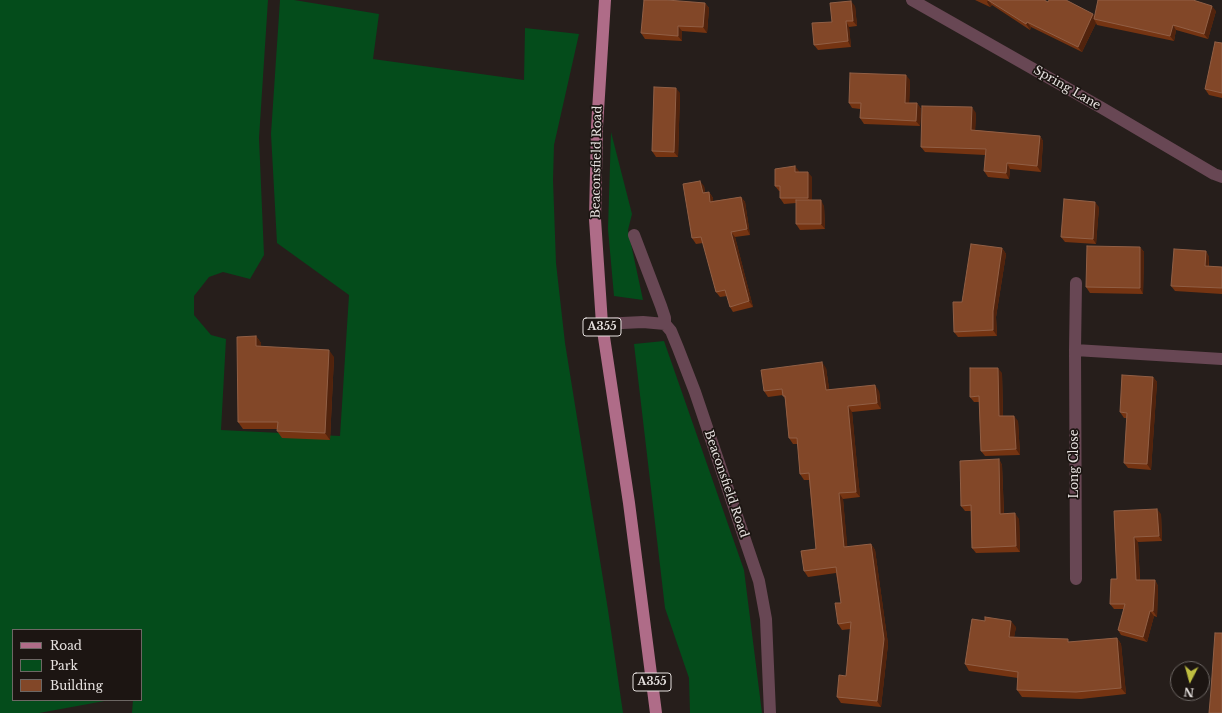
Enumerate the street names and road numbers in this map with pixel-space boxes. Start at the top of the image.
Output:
street label: Spring Lane [1031,63,1103,113]
street label: Beaconsfield Road [589,105,605,219]
road number: A355 [583,318,621,336]
street label: Beaconsfield Road [701,428,751,540]
street label: Long Close [1068,429,1082,499]
road number: A355 [633,673,671,691]

